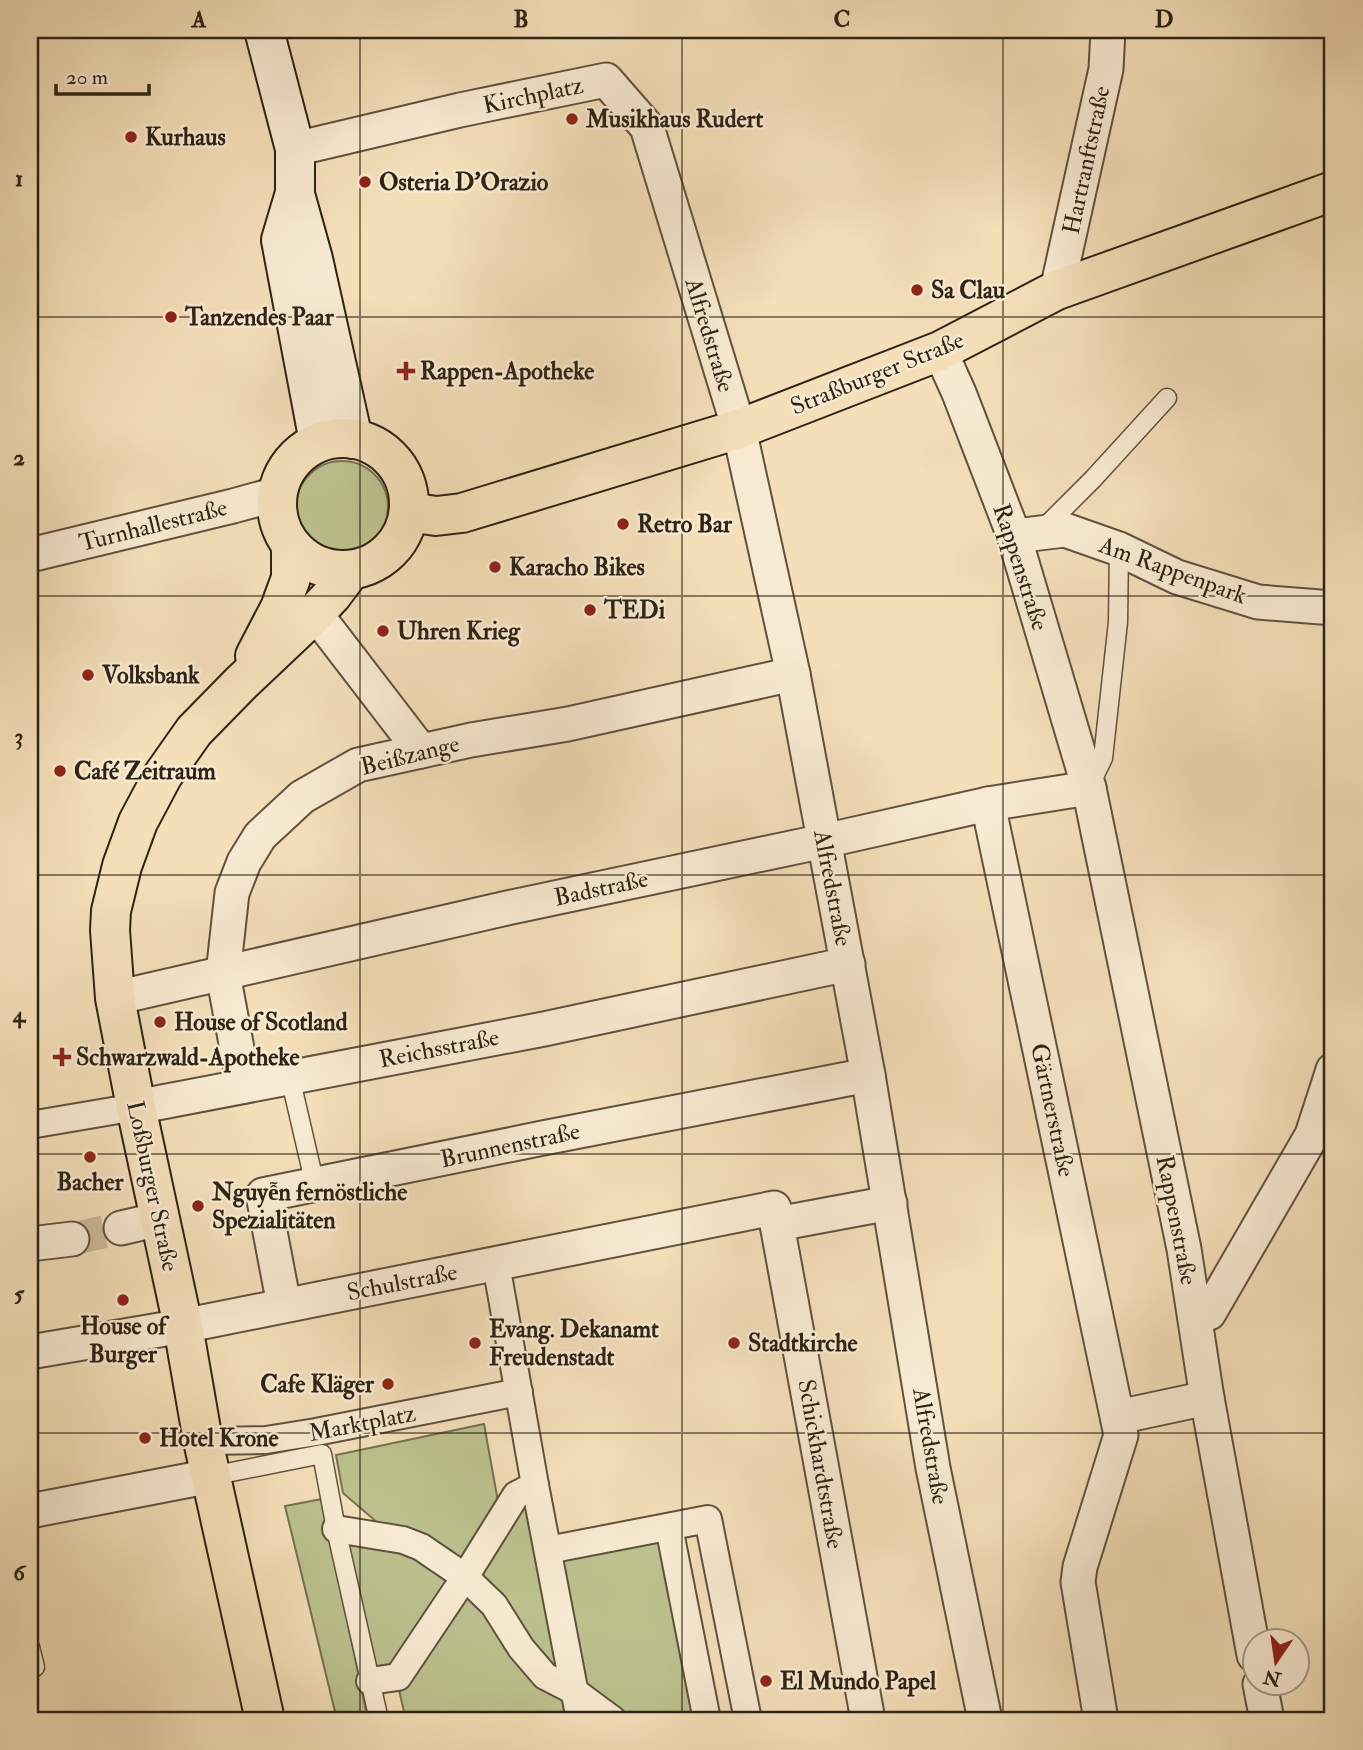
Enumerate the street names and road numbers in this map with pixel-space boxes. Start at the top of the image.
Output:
street label: Kirchplatz [480,70,586,121]
street label: Hartranftstraße [1056,83,1117,237]
street label: Alfredstraße [677,273,742,396]
street label: Straßburger Straße [786,325,969,422]
street label: Turnhallestraße [76,492,230,559]
street label: Rappenstraße [985,500,1056,634]
street label: Am Rappenpark [1094,529,1251,612]
street label: Beißzange [358,728,463,783]
street label: Alfredstraße [806,826,859,949]
street label: Badstraße [551,863,651,914]
street label: Reichsstraße [376,1022,502,1075]
street label: Gärtnerstraße [1023,1040,1082,1180]
street label: Loßburger Straße [119,1098,186,1274]
street label: Brunnenstraße [437,1116,583,1175]
street label: Rappenstraße [1149,1153,1204,1288]
street label: Schulstraße [344,1257,460,1308]
street label: Schickhardtstraße [790,1377,851,1551]
street label: Alfredstraße [905,1384,956,1507]
street label: Marktplatz [306,1398,419,1449]

